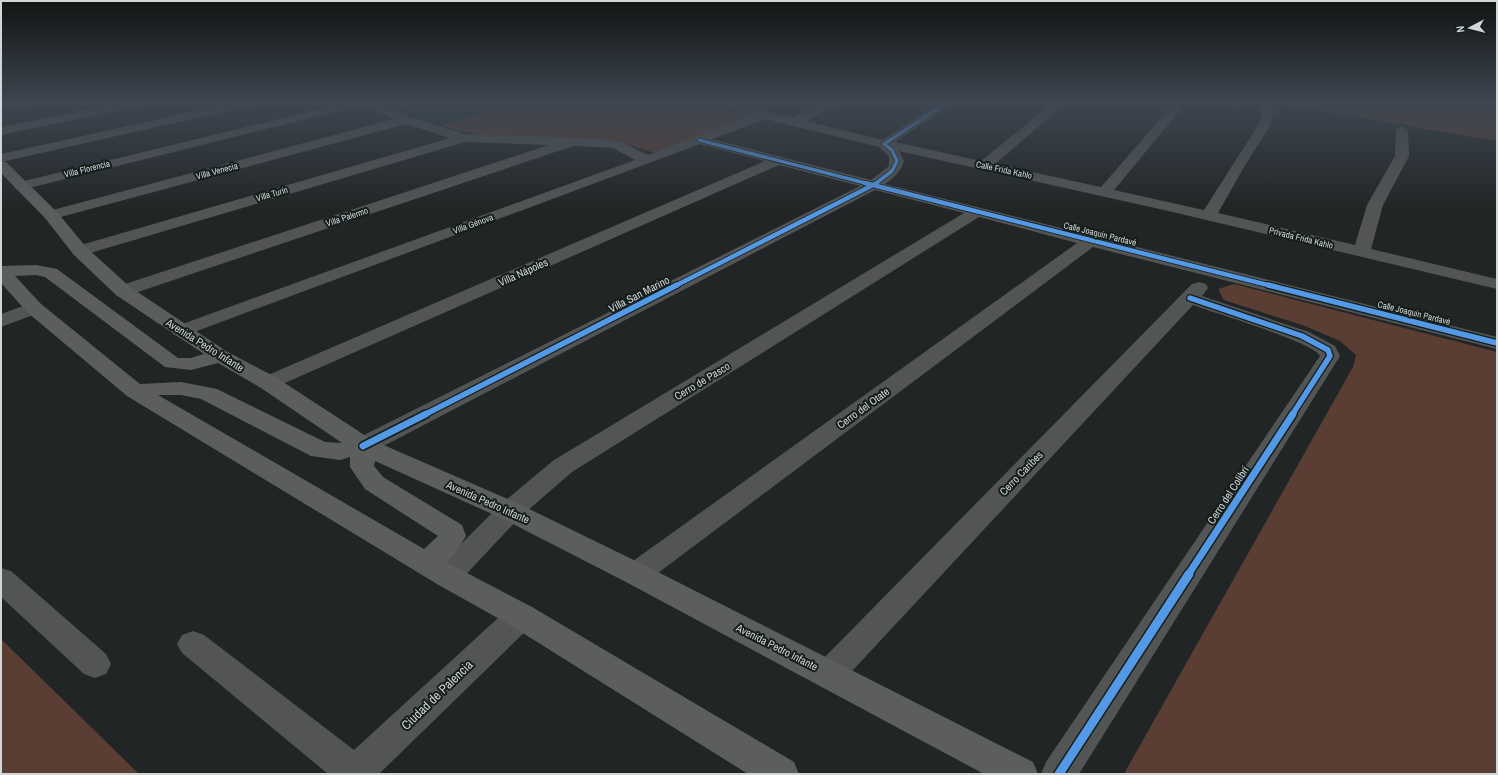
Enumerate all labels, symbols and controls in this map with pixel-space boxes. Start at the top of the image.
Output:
north arrow [1450,8,1490,48]
text: N [1453,25,1467,33]
street label: Villa Florencia [63,157,111,181]
street label: Calle Frida Kahlo [975,158,1033,182]
street label: Villa Venecia [195,160,239,182]
street label: Villa Turín [255,184,289,204]
street label: Villa Palermo [324,205,370,229]
street label: Villa Génova [451,211,495,237]
street label: Calle Joaquín Pardavé [1062,219,1138,249]
street label: Privada Frida Kahlo [1268,224,1334,252]
street label: Villa Nápoles [496,255,550,289]
street label: Villa San Marino [606,273,672,315]
street label: Calle Joaquín Pardavé [1376,298,1452,328]
street label: Avenida Pedro Infante [162,315,247,375]
street label: Cerro de Pasco [672,359,732,403]
street label: Cerro del Otate [834,384,892,432]
street label: Cerro Caribes [996,447,1046,498]
street label: Cerro del Colibrí [1204,463,1252,527]
street label: Avenida Pedro Infante [443,477,532,527]
street label: Avenida Pedro Infante [733,620,820,674]
street label: Ciudad de Palencia [397,656,477,734]

